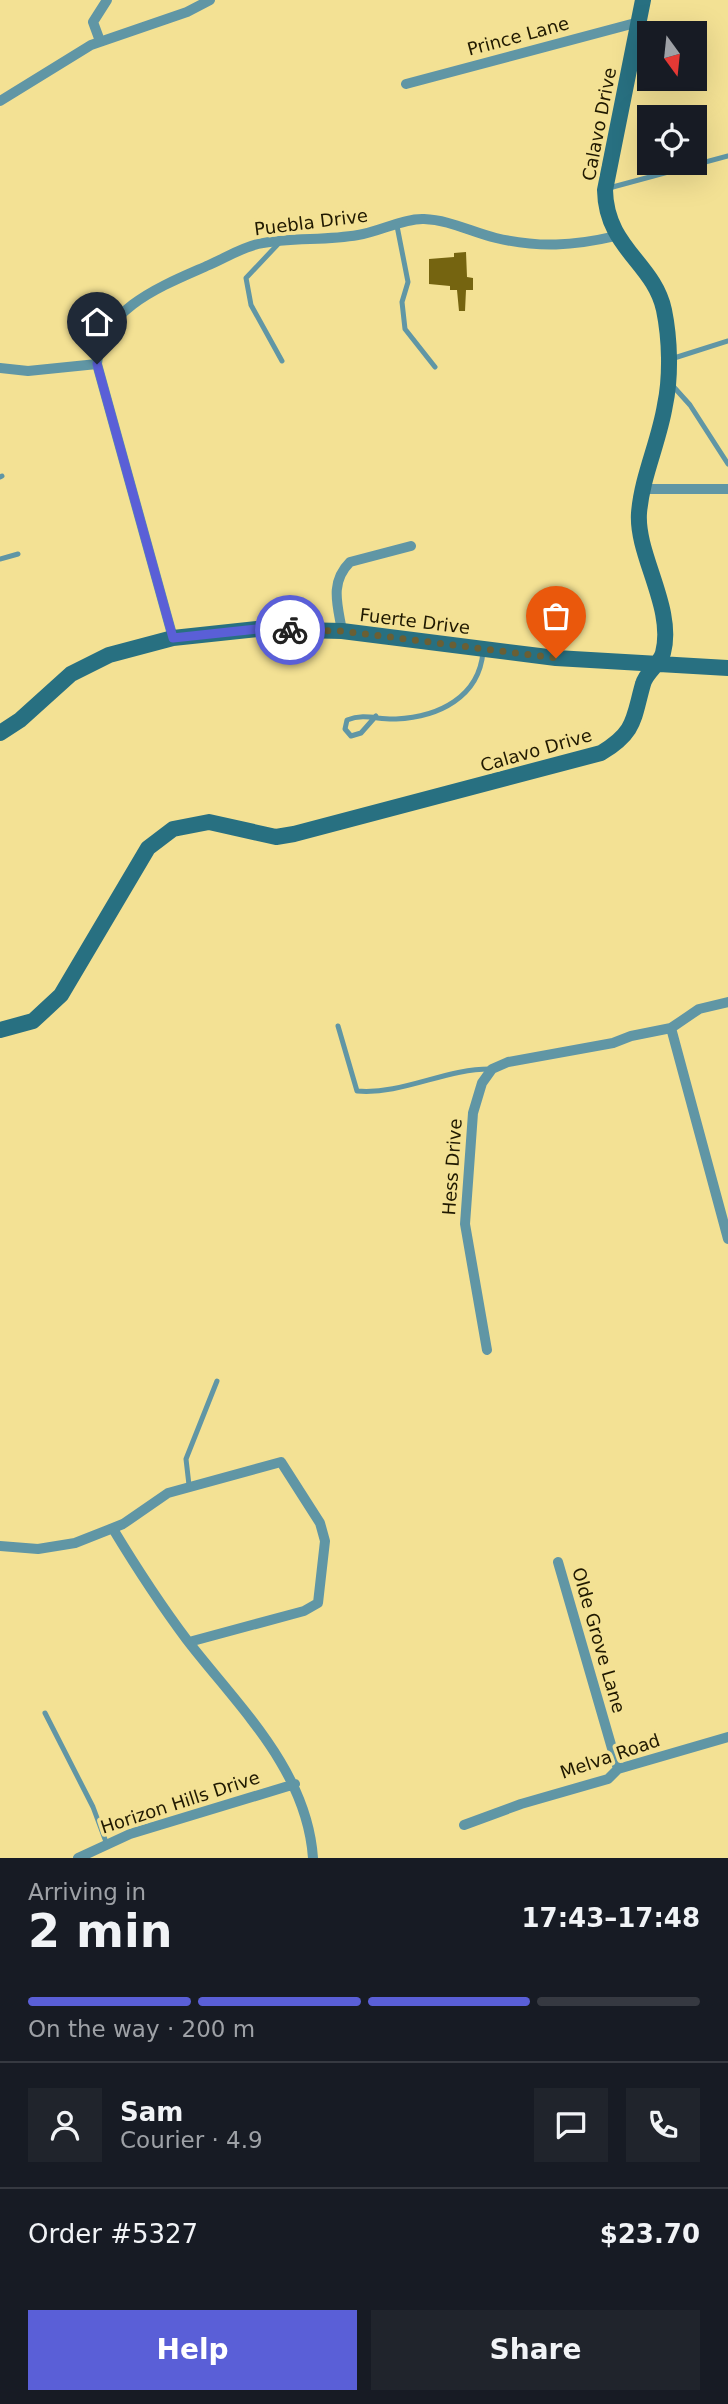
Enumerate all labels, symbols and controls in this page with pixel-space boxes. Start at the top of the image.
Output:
street label: Prince Lane [465,12,571,60]
north arrow [637,21,707,91]
map controls [637,21,707,175]
street label: Calavo Drive [578,66,620,182]
button: locate [637,105,707,175]
street label: Puebla Drive [253,205,369,239]
pin [67,292,127,364]
icon: home [78,303,116,341]
pin [526,586,586,658]
courier [255,595,325,665]
icon: bag [537,597,575,635]
street label: Fuerte Drive [359,604,471,638]
icon: bike [271,611,309,649]
street label: Calavo Drive [478,724,594,776]
street label: Hess Drive [438,1118,466,1216]
street label: Olde Grove Lane [568,1565,630,1715]
street label: Melva Road [557,1729,663,1783]
street label: Horizon Hills Drive [98,1766,262,1838]
text: Arriving in [28,1879,146,1905]
text: 17:43–17:48 [521,1903,700,1933]
text: 2 min [28,1904,172,1958]
text: On the way · 200 m [28,2016,255,2042]
button: person [28,2088,102,2162]
button: chat [534,2088,608,2162]
button: phone [626,2088,700,2162]
text: Sam [120,2097,183,2127]
text: Courier · 4.9 [120,2127,263,2153]
text: Order #5327 [28,2219,198,2249]
text: $23.70 [600,2219,700,2249]
button: Help [28,2310,357,2390]
button: Share [371,2310,700,2390]

